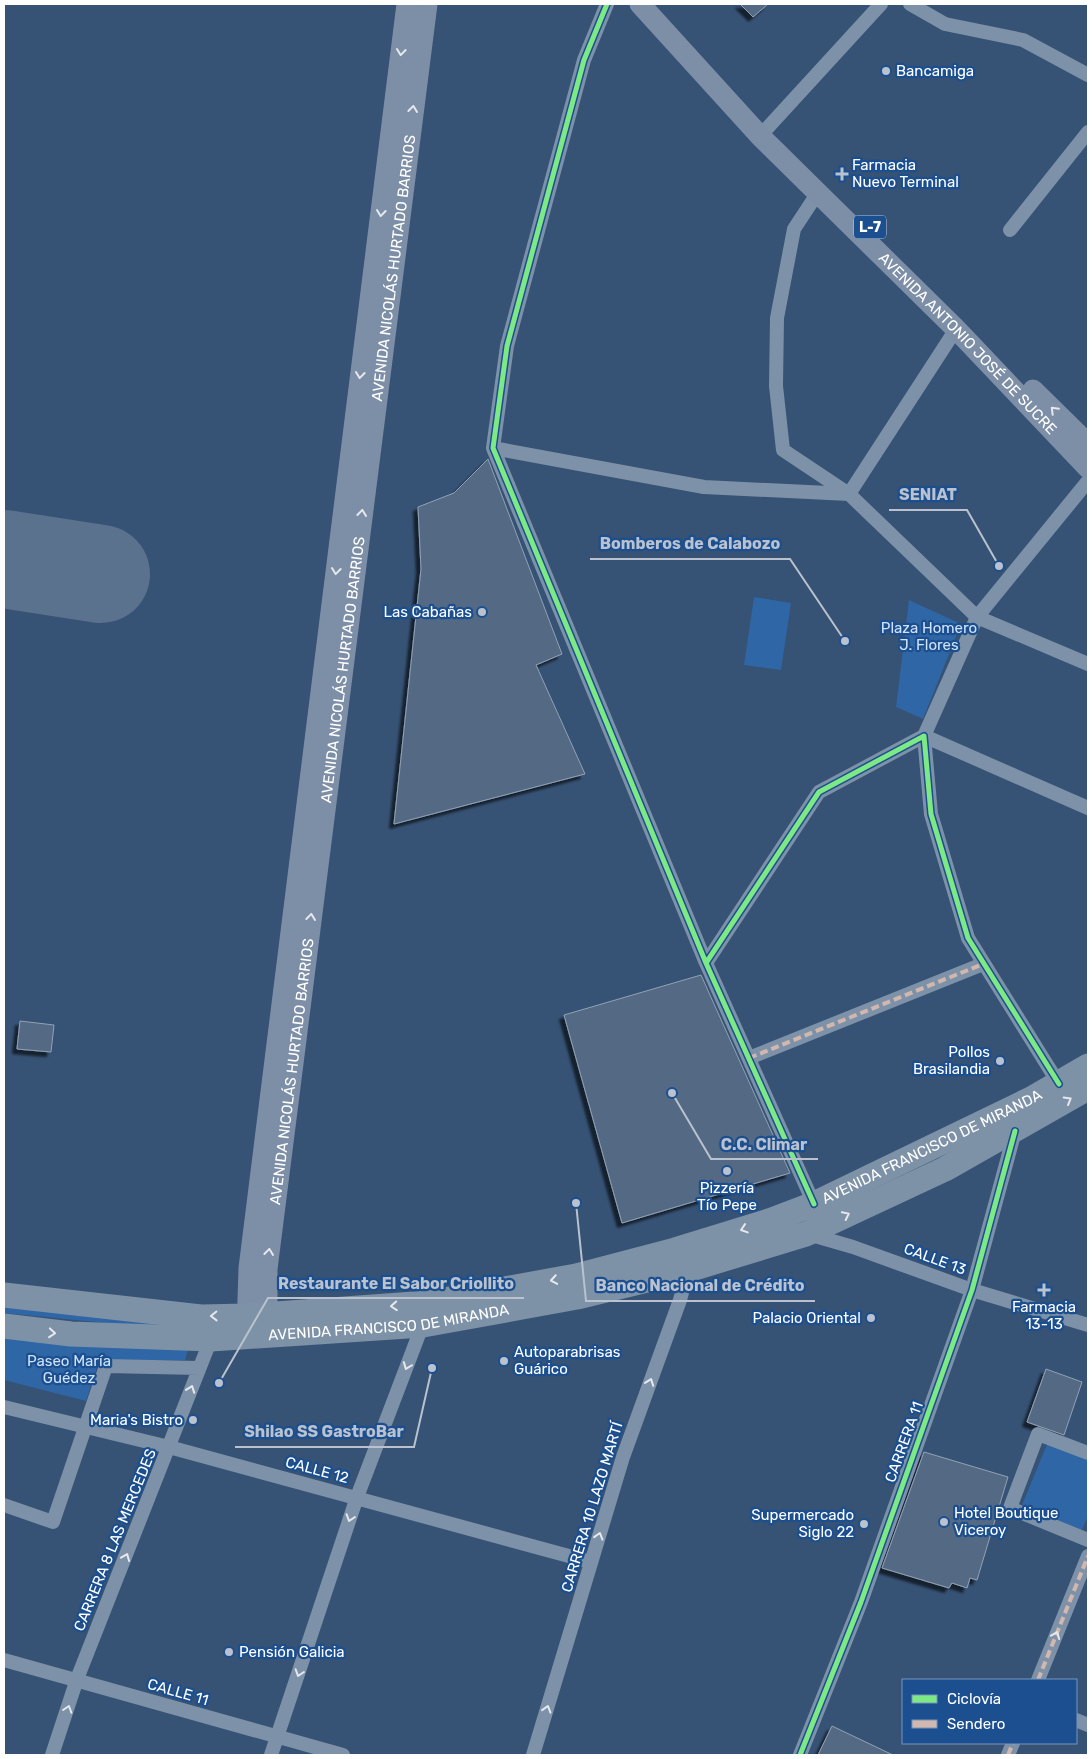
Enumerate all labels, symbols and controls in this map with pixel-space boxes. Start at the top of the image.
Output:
one-way arrow [396,48,407,56]
place label: Bancamiga [896,62,974,80]
marker: Bancamiga [880,65,892,77]
one-way arrow [407,104,418,112]
street label: AVENIDA NICOLÁS HURTADO BARRIOS [368,134,419,402]
place label: Farmacia Nuevo Terminal [852,156,959,191]
marker: Farmacia Nuevo Terminal [836,168,848,180]
one-way arrow [376,209,386,218]
road number: L-7 [854,216,886,238]
street label: AVENIDA ANTONIO JOSÉ DE SUCRE [875,249,1060,438]
one-way arrow [355,371,366,379]
one-way arrow [1050,407,1059,416]
callout: SENIAT [889,479,967,510]
text: SENIAT [899,485,957,504]
one-way arrow [356,509,367,517]
callout: Bomberos de Calabozo [590,528,790,559]
text: Bomberos de Calabozo [600,534,780,553]
street label: AVENIDA NICOLÁS HURTADO BARRIOS [317,536,369,804]
one-way arrow [331,567,342,575]
place label: Las Cabañas [383,603,472,621]
marker: Las Cabañas [476,606,488,618]
park label: Plaza Homero J. Flores [881,619,977,654]
one-way arrow [305,913,316,921]
street label: AVENIDA NICOLÁS HURTADO BARRIOS [266,937,318,1206]
place label: Pollos Brasilandia [913,1043,990,1078]
marker: Pollos Brasilandia [994,1055,1006,1067]
street label: AVENIDA FRANCISCO DE MIRANDA [819,1086,1045,1208]
one-way arrow [1062,1096,1071,1106]
callout: C.C. Climar [711,1128,818,1159]
text: C.C. Climar [721,1135,808,1154]
marker: Pizzería Tío Pepe [721,1165,733,1177]
place label: Pizzería Tío Pepe [697,1179,757,1214]
one-way arrow [841,1211,850,1221]
one-way arrow [741,1223,749,1233]
street label: CALLE 13 [901,1239,969,1279]
one-way arrow [263,1248,274,1256]
callout: Restaurante El Sabor Criollito [268,1267,524,1298]
callout: Banco Nacional de Crédito [586,1270,815,1301]
text: Restaurante El Sabor Criollito [278,1274,514,1293]
one-way arrow [549,1275,558,1285]
text: Banco Nacional de Crédito [596,1276,805,1295]
marker: Farmacia 13-13 [1038,1284,1050,1296]
place label: Farmacia 13-13 [1012,1298,1076,1333]
one-way arrow [389,1300,397,1311]
street label: AVENIDA FRANCISCO DE MIRANDA [268,1301,510,1344]
place label: Palacio Oriental [752,1309,861,1327]
one-way arrow [210,1311,218,1322]
marker: Palacio Oriental [865,1312,877,1324]
one-way arrow [48,1327,56,1338]
place label: Autoparabrisas Guárico [514,1343,621,1378]
park label: Paseo María Guédez [27,1352,111,1387]
marker: Autoparabrisas Guárico [498,1355,510,1367]
one-way arrow [403,1361,413,1370]
one-way arrow [644,1378,654,1387]
one-way arrow [185,1386,195,1394]
street label: CARRERA 11 [881,1399,927,1485]
place label: Maria's Bistro [90,1411,183,1429]
marker: Maria's Bistro [187,1414,199,1426]
callout: Shilao SS GastroBar [235,1416,414,1447]
street label: CARRERA 10 LAZO MARTÍ [558,1419,627,1594]
text: Shilao SS GastroBar [244,1422,405,1441]
street label: CARRERA 8 LAS MERCEDES [70,1446,160,1634]
street label: CALLE 12 [283,1453,351,1487]
place label: Hotel Boutique Viceroy [954,1504,1058,1539]
place label: Supermercado Siglo 22 [751,1506,854,1541]
one-way arrow [346,1514,356,1522]
marker: Hotel Boutique Viceroy [938,1516,950,1528]
marker: Supermercado Siglo 22 [858,1518,870,1530]
one-way arrow [593,1533,603,1541]
one-way arrow [120,1553,130,1562]
one-way arrow [1050,1631,1060,1640]
place label: Pensión Galicia [239,1643,345,1661]
marker: Pensión Galicia [223,1646,235,1658]
one-way arrow [295,1668,305,1676]
street label: CALLE 11 [146,1675,210,1709]
legend [902,1679,1077,1744]
text: Ciclovía [947,1690,1001,1708]
one-way arrow [62,1705,72,1714]
one-way arrow [541,1705,551,1713]
text: Sendero [947,1715,1005,1733]

